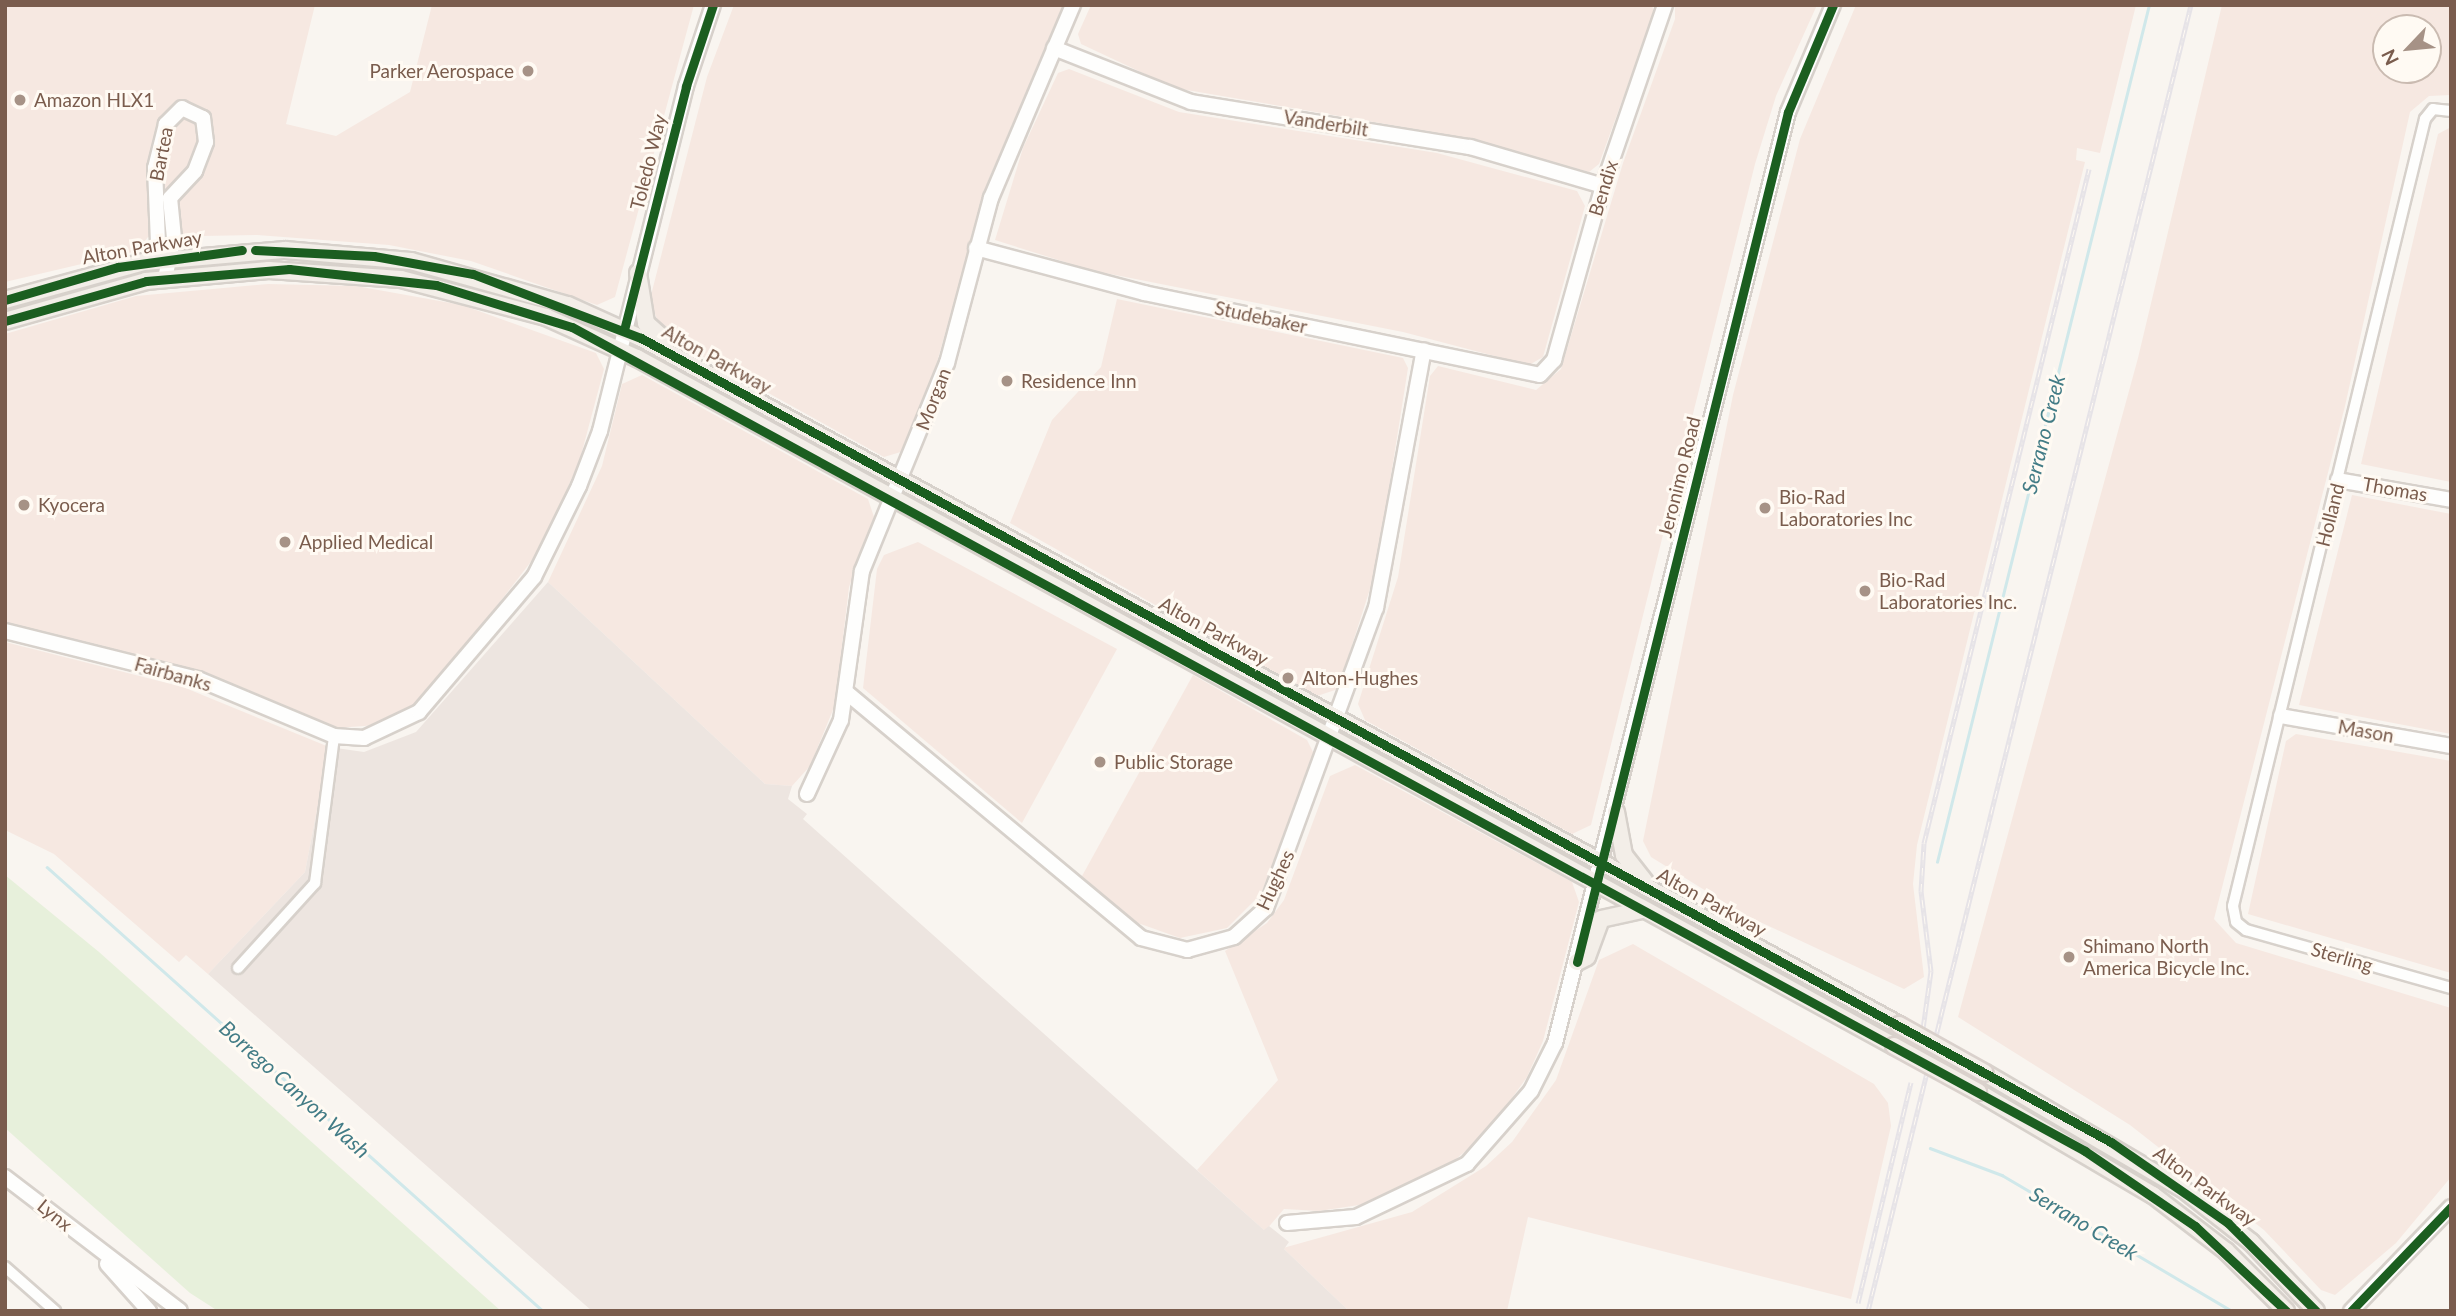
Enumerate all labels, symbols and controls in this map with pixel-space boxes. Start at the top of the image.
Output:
north arrow [2372,14,2442,84]
text: N [2376,46,2403,69]
place label: Parker Aerospace [368,60,514,82]
marker: Parker Aerospace [520,63,536,79]
place label: Amazon HLX1 [34,89,154,111]
marker: Amazon HLX1 [12,92,28,108]
street label: Vanderbilt [1282,105,1370,141]
street label: Toledo Way [625,112,671,212]
street label: Bartea [145,125,177,183]
street label: Bendix [1584,157,1622,219]
street label: Alton Parkway [80,225,204,269]
street label: Studebaker [1213,296,1309,338]
street label: Alton Parkway [658,320,776,398]
street label: Morgan [911,365,955,433]
place label: Residence Inn [1021,370,1137,392]
water label: Serrano Creek [2016,372,2070,496]
marker: Residence Inn [999,373,1015,389]
street label: Jeronimo Road [1653,414,1705,540]
street label: Thomas [2361,472,2429,506]
street label: Holland [2311,481,2349,549]
place label: Bio-Rad Laboratories Inc [1779,486,1913,530]
place label: Kyocera [38,494,105,516]
marker: Kyocera [16,497,32,513]
marker: Bio-Rad Laboratories Inc [1757,500,1773,516]
place label: Applied Medical [299,531,433,553]
marker: Applied Medical [277,534,293,550]
place label: Bio-Rad Laboratories Inc. [1879,569,2017,613]
marker: Bio-Rad Laboratories Inc. [1857,583,1873,599]
street label: Alton Parkway [1155,592,1273,670]
street label: Fairbanks [132,652,214,696]
place label: Alton-Hughes [1302,667,1418,689]
marker: Alton-Hughes [1280,670,1296,686]
street label: Mason [2336,715,2396,747]
place label: Public Storage [1114,751,1233,773]
marker: Public Storage [1092,754,1108,770]
street label: Hughes [1251,846,1299,914]
street label: Alton Parkway [1653,863,1771,941]
place label: Shimano North America Bicycle Inc. [2083,935,2249,979]
street label: Sterling [2309,937,2375,977]
marker: Shimano North America Bicycle Inc. [2061,949,2077,965]
water label: Borrego Canyon Wash [215,1015,375,1163]
street label: Alton Parkway [2149,1141,2261,1231]
water label: Serrano Creek [2025,1181,2143,1265]
street label: Lynx [33,1194,77,1236]

